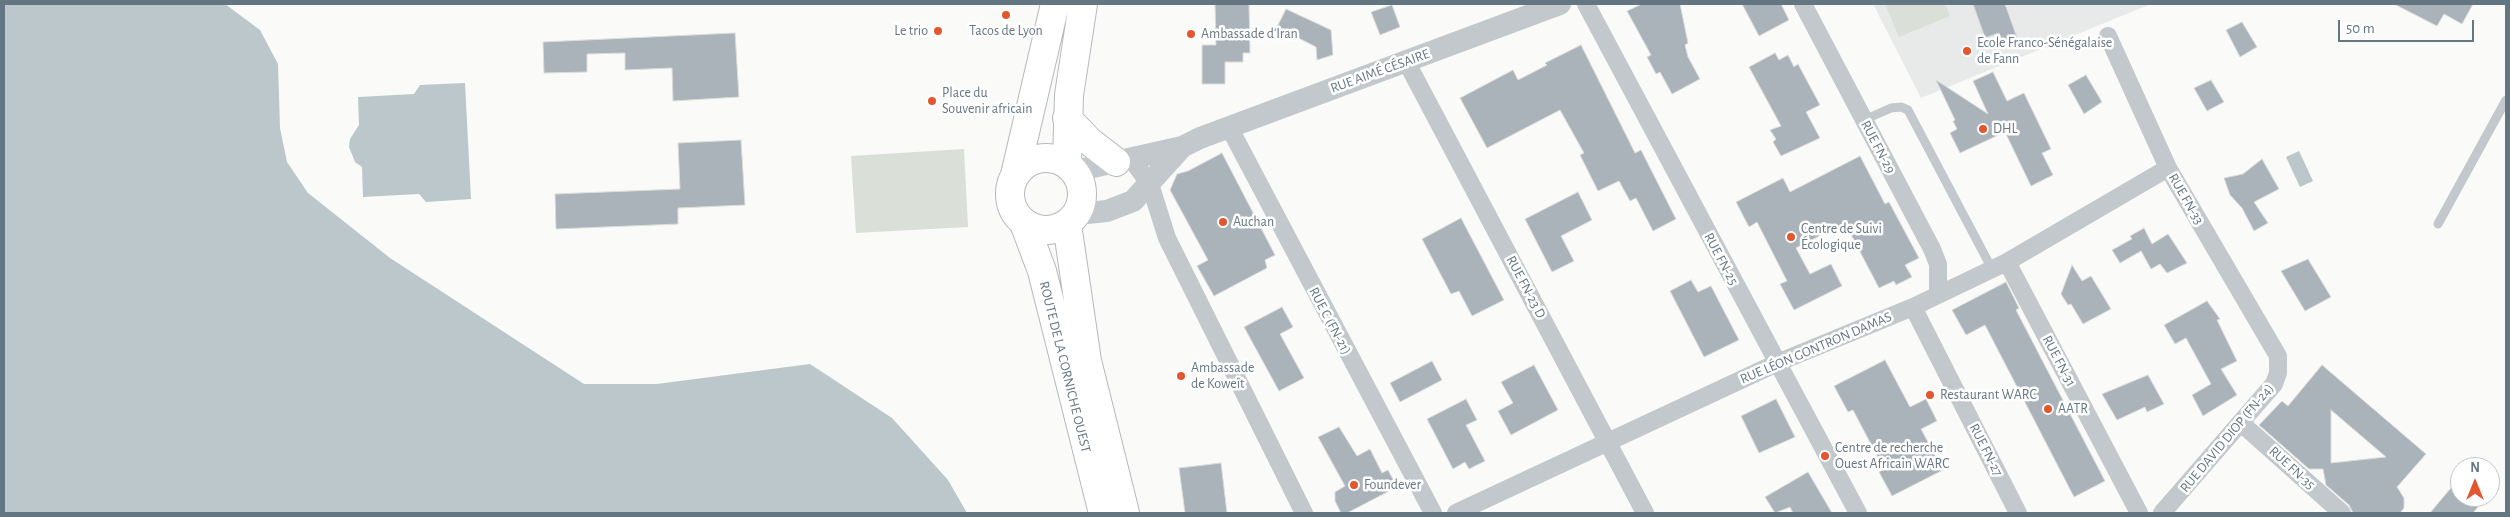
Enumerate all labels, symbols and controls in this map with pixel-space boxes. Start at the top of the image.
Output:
marker: Tacos de Lyon [1000,9,1012,21]
scale bar [2340,10,2476,42]
text: 50 m [2346,21,2375,36]
place label: Le trio [894,23,928,39]
place label: Tacos de Lyon [969,23,1043,39]
marker: Le trio [932,25,944,37]
place label: Ambassade d'Iran [1201,26,1298,42]
marker: Ambassade d'Iran [1185,28,1197,40]
place label: Ecole Franco-Sénégalaise de Fann [1977,35,2112,68]
street label: RUE AIMÉ CÉSAIRE [1328,45,1432,97]
marker: Ecole Franco-Sénégalaise de Fann [1961,45,1973,57]
place label: Place du Souvenir africain [942,85,1033,118]
marker: Place du Souvenir africain [926,95,938,107]
street label: RUE FN-29 [1857,118,1899,176]
place label: DHL [1993,121,2017,137]
marker: DHL [1977,123,1989,135]
street label: RUE FN-33 [2165,170,2207,228]
place label: Auchan [1233,214,1274,230]
marker: Auchan [1217,216,1229,228]
place label: Centre de Suivi Écologique [1801,221,1882,253]
street label: RUE FN-25 [1700,230,1742,288]
marker: Centre de Suivi Écologique [1785,231,1797,243]
street label: RUE FN-23 D [1503,253,1549,321]
street label: ROUTE DE LA CORNICHE OUEST [1036,280,1094,454]
street label: RUE C (FN-21) [1305,284,1355,358]
street label: RUE LÉON GONTRON DAMAS [1738,308,1894,388]
street label: RUE FN-31 [2039,333,2079,389]
place label: Ambassade de Koweït [1191,360,1254,392]
marker: Ambassade de Koweït [1175,370,1187,382]
street label: RUE DAVID DIOP (FN-24) [2177,380,2277,496]
place label: Restaurant WARC [1940,387,2037,403]
marker: Restaurant WARC [1924,389,1936,401]
place label: AATR [2058,401,2088,417]
marker: AATR [2042,403,2054,415]
street label: RUE FN-27 [1966,421,2006,479]
place label: Centre de recherche Ouest Africain WARC [1835,440,1950,472]
street label: RUE FN-35 [2265,443,2319,493]
marker: Centre de recherche Ouest Africain WARC [1819,450,1831,462]
north arrow [2450,457,2500,507]
text: N [2470,461,2480,475]
place label: Foundever [1364,477,1421,493]
marker: Foundever [1348,479,1360,491]

